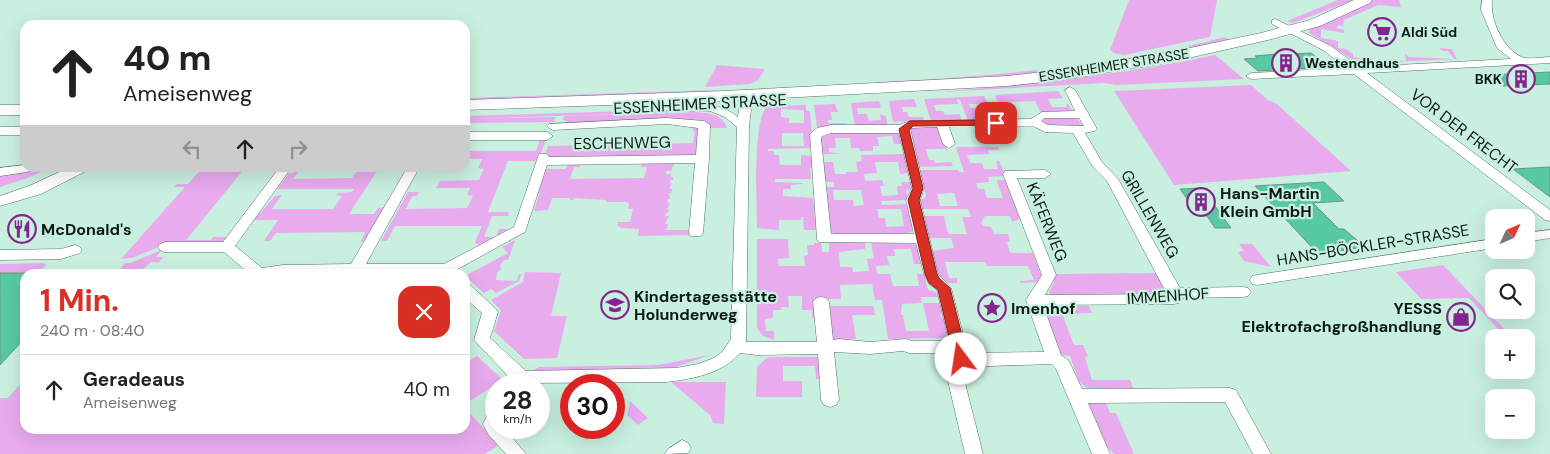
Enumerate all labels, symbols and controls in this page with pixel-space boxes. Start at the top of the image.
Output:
supermarket icon: Aldi Süd [1367,17,1397,47]
place label: Aldi Süd [1401,23,1457,41]
text: 40 m [123,35,212,81]
icon: ahead [40,40,105,105]
street label: ESSENHEIMER STRASSE [1038,44,1190,86]
building icon: Westendhaus [1271,48,1301,78]
place label: Westendhaus [1305,54,1399,72]
building icon: BKK [1506,64,1536,94]
place label: BKK [1475,70,1502,88]
text: Ameisenweg [123,79,252,108]
street label: VOR DER FRECHT [1406,84,1522,178]
street label: ESSENHEIMER STRASSE [613,89,787,119]
pin [975,102,1017,144]
icon: arrive [982,109,1010,137]
street label: ESCHENWEG [573,132,671,154]
icon: left [178,135,206,163]
icon: ahead [231,135,259,163]
icon: right [284,135,312,163]
street label: GRILLENWEG [1116,166,1184,262]
street label: KÄFERWEG [1022,179,1072,265]
place label: Hans-Martin Klein GmbH [1220,183,1320,222]
building icon: Hans-Martin Klein GmbH [1186,187,1216,217]
north arrow [1485,209,1535,259]
map controls [1485,209,1535,439]
restaurant icon: McDonald's [7,214,37,244]
place label: McDonald's [41,219,132,240]
street label: HANS-BÖCKLER-STRASSE [1275,219,1471,271]
button: search [1485,269,1535,319]
text: 1 Min. [40,281,119,320]
street label: IMMENHOF [1126,283,1210,309]
button: close [398,286,450,338]
place label: Kindertagesstätte Holunderweg [634,286,777,325]
school or university icon: Kindertagesstätte Holunderweg [600,290,630,320]
place icon: Imenhof [977,293,1007,323]
place label: Imenhof [1011,298,1076,319]
place label: YESSS Elektrofachgroßhandlung [1242,298,1442,337]
shop icon: YESSS Elektrofachgroßhandlung [1446,302,1476,332]
text: 240 m · 08:40 [40,320,144,341]
button: + [1485,329,1535,379]
position arrow [934,332,986,384]
text: Geradeaus [83,367,185,392]
speed limit sign: 30 [560,374,625,439]
icon: ahead [40,376,68,404]
text: 40 m [403,377,450,402]
text: 28 [502,384,533,417]
button: − [1485,389,1535,439]
text: Ameisenweg [83,392,177,413]
text: km/h [503,411,532,427]

